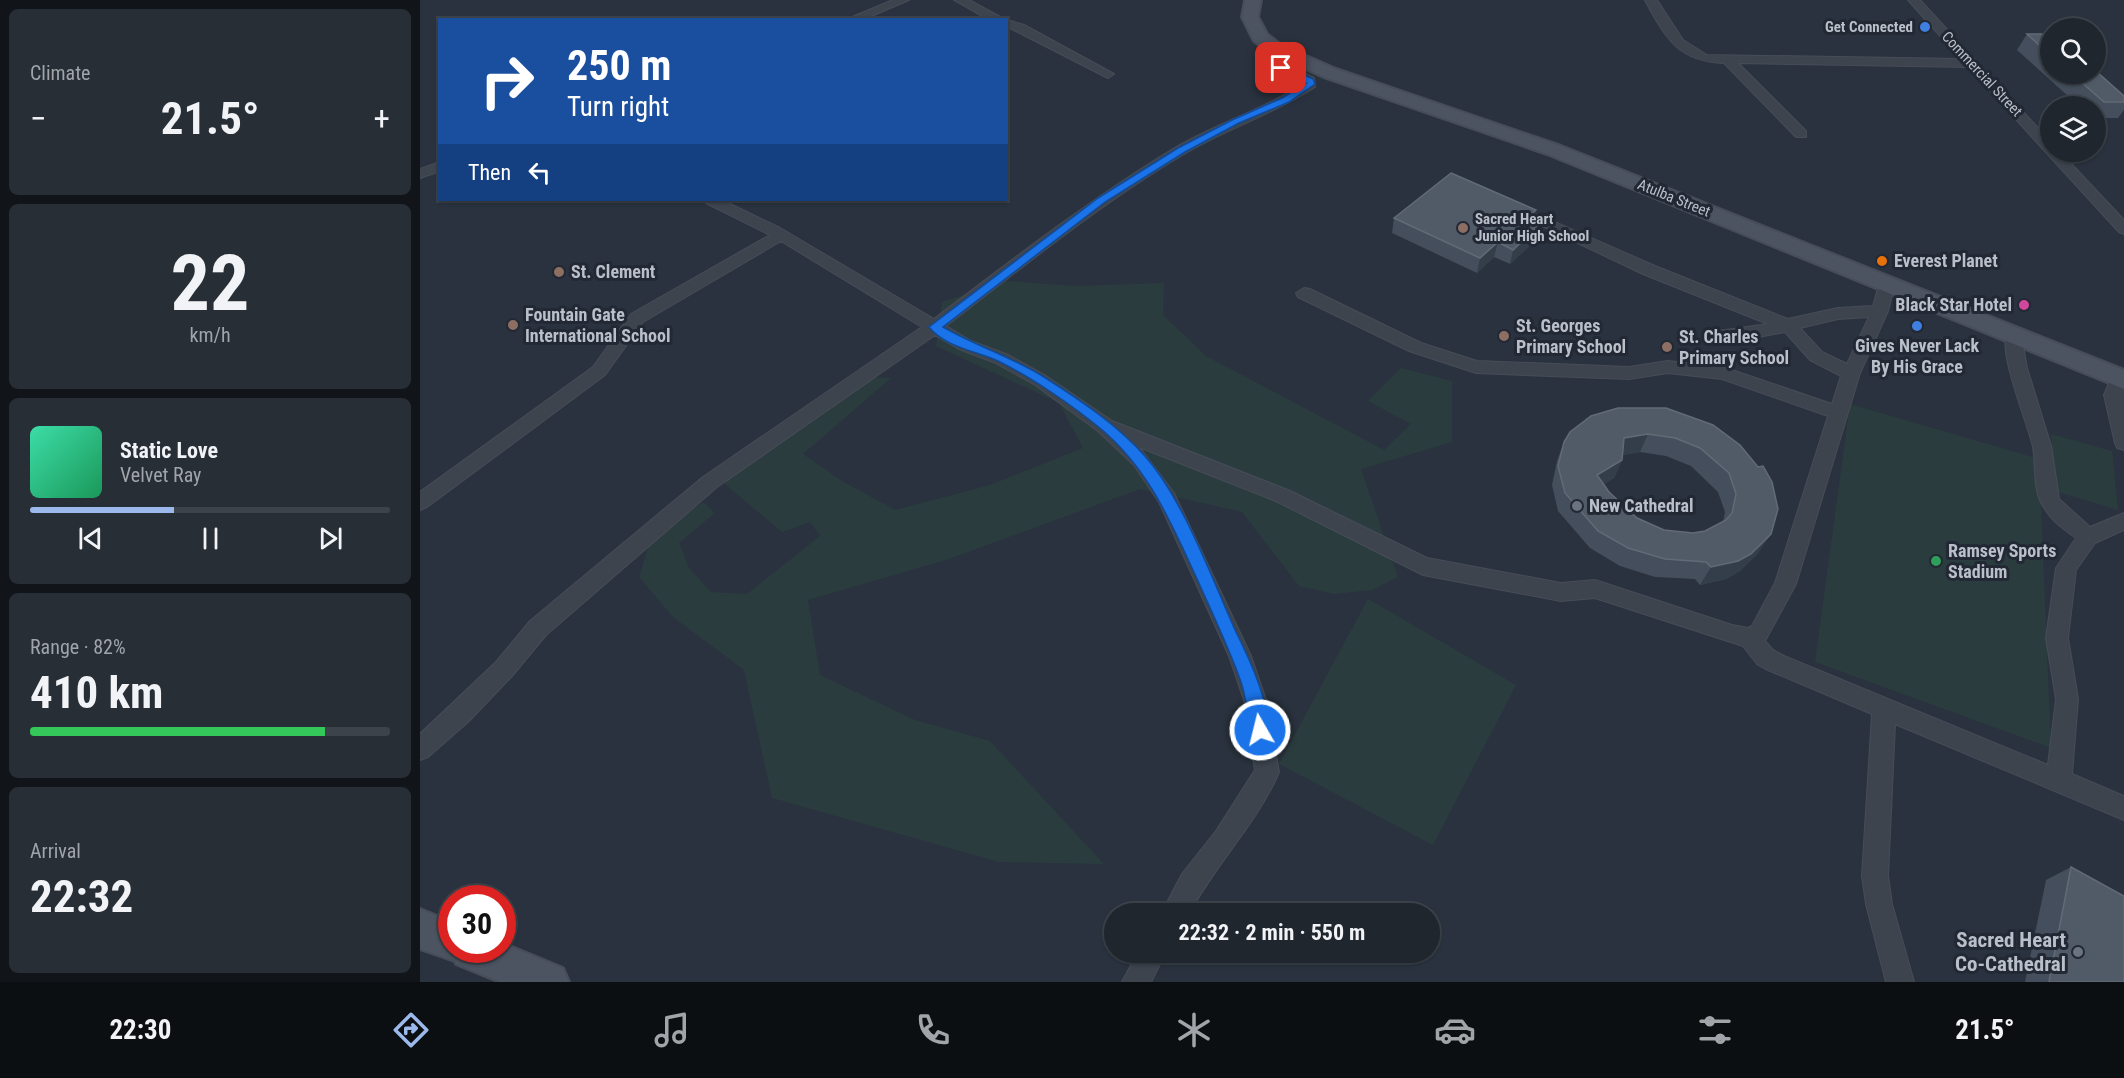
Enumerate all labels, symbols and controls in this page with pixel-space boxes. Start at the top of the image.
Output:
place label: Get Connected [1825,18,1913,36]
map controls [2040,18,2106,162]
button: search [2040,18,2106,84]
marker: Get Connected [1918,20,1932,34]
street label: Commercial Street [1938,28,2026,120]
text: 250 m [567,41,672,90]
icon: right [468,42,546,120]
pin [1255,42,1306,93]
icon: arrive [1264,51,1297,84]
text: Climate [30,61,90,85]
text: Turn right [567,91,669,123]
text: 21.5° [161,92,259,145]
button: layers [2040,96,2106,162]
text: − [30,99,47,138]
text: + [374,99,390,138]
icon: left [523,156,556,189]
text: Then [468,160,511,185]
street label: Atulba Street [1635,175,1713,221]
place label: Sacred Heart Junior High School [1475,210,1589,245]
marker: Sacred Heart Junior High School [1456,221,1470,235]
text: 22 [171,238,249,329]
place label: Everest Planet [1894,250,1998,271]
marker: Everest Planet [1875,254,1889,268]
place label: St. Clement [571,261,656,282]
marker: St. Clement [552,265,566,279]
place label: Black Star Hotel [1895,294,2012,315]
marker: Black Star Hotel [2017,298,2031,312]
place label: Fountain Gate International School [525,304,671,346]
place label: St. Georges Primary School [1516,315,1626,357]
marker: Fountain Gate International School [506,318,520,332]
marker: Gives Never Lack By His Grace [1910,319,1924,333]
text: km/h [189,323,231,347]
place label: St. Charles Primary School [1679,326,1789,368]
marker: St. Georges Primary School [1497,329,1511,343]
place label: Gives Never Lack By His Grace [1855,335,1979,377]
marker: St. Charles Primary School [1660,340,1674,354]
text: Static Love [120,438,218,463]
text: Velvet Ray [120,463,201,487]
place label: New Cathedral [1589,495,1694,516]
marker: New Cathedral [1570,499,1584,513]
icon: previous [74,522,107,555]
icon: pause [194,522,227,555]
icon: next [314,522,347,555]
place label: Ramsey Sports Stadium [1948,540,2056,582]
marker: Ramsey Sports Stadium [1929,554,1943,568]
text: Range · 82% [30,635,126,659]
text: 410 km [30,666,163,719]
position arrow [1228,698,1292,762]
text: Arrival [30,839,81,863]
text: 22:32 [30,870,133,923]
speed limit sign: 30 [438,885,516,963]
text: 22:32 · 2 min · 550 m [1179,920,1365,945]
place label: Sacred Heart Co-Cathedral [1955,928,2066,976]
marker: Sacred Heart Co-Cathedral [2071,945,2085,959]
icon: directions [390,1009,432,1051]
icon: music [651,1009,693,1051]
icon: phone [912,1009,954,1051]
icon: climate [1173,1009,1215,1051]
icon: car [1434,1009,1476,1051]
icon: filters [1694,1009,1736,1051]
text: 22:30 [109,1014,171,1046]
text: 21.5° [1955,1014,2015,1046]

